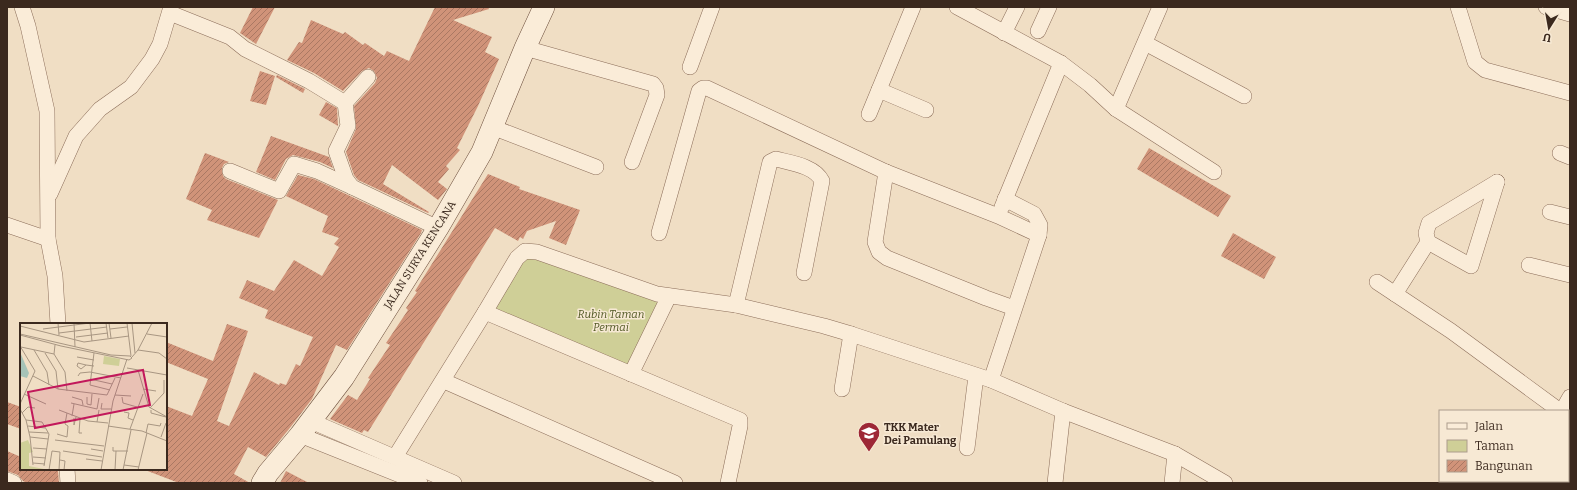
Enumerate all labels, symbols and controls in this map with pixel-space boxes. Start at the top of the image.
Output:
north arrow [1529,8,1569,48]
text: U [1542,30,1552,44]
street label: JALAN SURYA KENCANA [381,198,459,313]
park label: Rubin Taman Permai [578,308,645,334]
inset map [20,323,167,470]
legend [1439,410,1569,482]
text: Jalan [1474,419,1503,433]
school or university icon: TKK Mater Dei Pamulang [856,420,882,453]
place label: TKK Mater Dei Pamulang [884,421,957,447]
text: Taman [1475,439,1514,453]
text: Bangunan [1475,459,1533,473]

